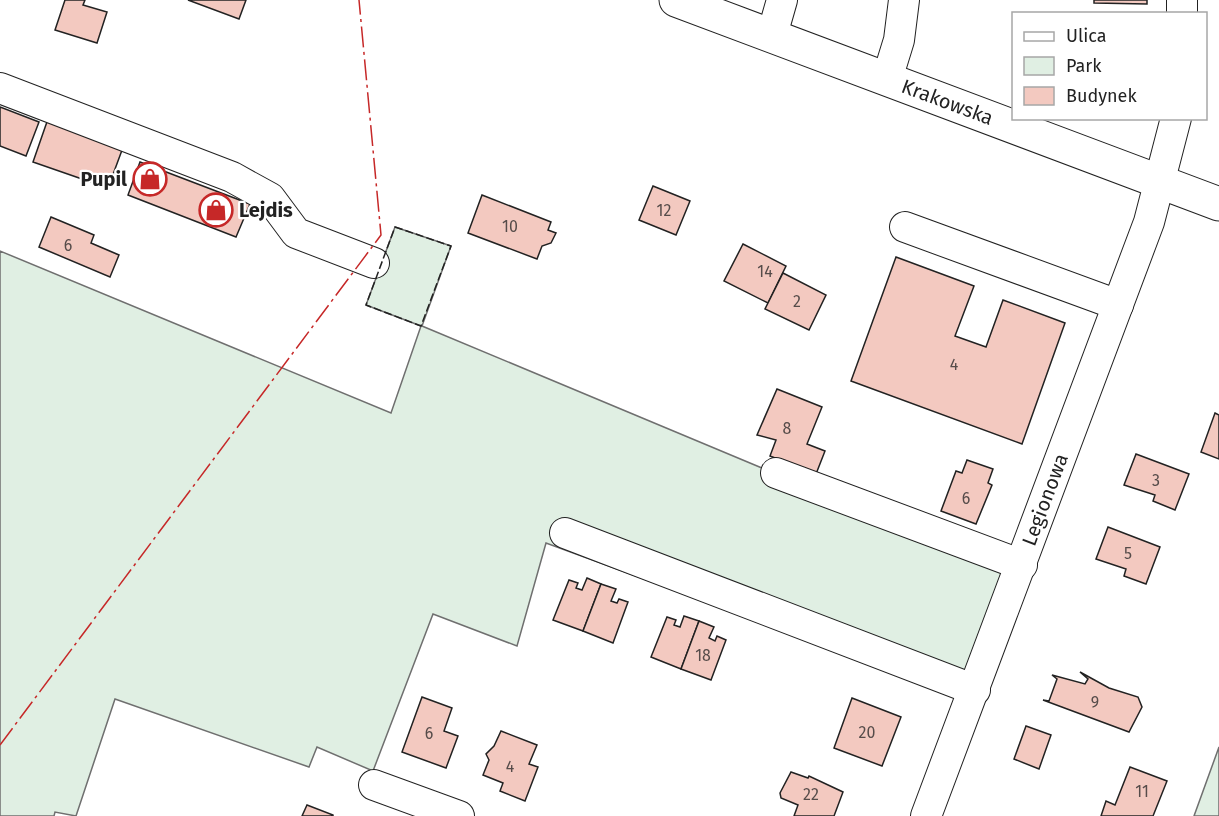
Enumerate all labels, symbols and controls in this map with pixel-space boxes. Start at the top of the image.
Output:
legend [1012,12,1207,120]
text: Ulica [1066,25,1106,47]
text: Park [1066,55,1102,77]
street label: Krakowska [898,74,997,130]
text: Budynek [1066,85,1137,107]
shop icon: Pupil [132,161,168,197]
place label: Pupil [81,167,127,191]
shop icon: Lejdis [198,192,234,228]
place label: Lejdis [239,198,293,222]
house number: 12 [657,201,671,220]
house number: 10 [502,217,518,236]
house number: 6 [64,236,72,255]
house number: 14 [757,262,773,281]
house number: 2 [793,292,801,311]
house number: 4 [950,355,959,374]
house number: 8 [783,419,792,438]
street label: Legionowa [1017,450,1073,549]
house number: 3 [1152,471,1160,490]
house number: 6 [962,489,970,508]
house number: 5 [1124,544,1132,563]
house number: 18 [695,646,711,665]
house number: 9 [1091,693,1099,712]
house number: 20 [859,723,875,742]
house number: 6 [425,724,433,743]
house number: 4 [506,757,515,776]
house number: 11 [1135,782,1149,801]
house number: 22 [803,785,819,804]

